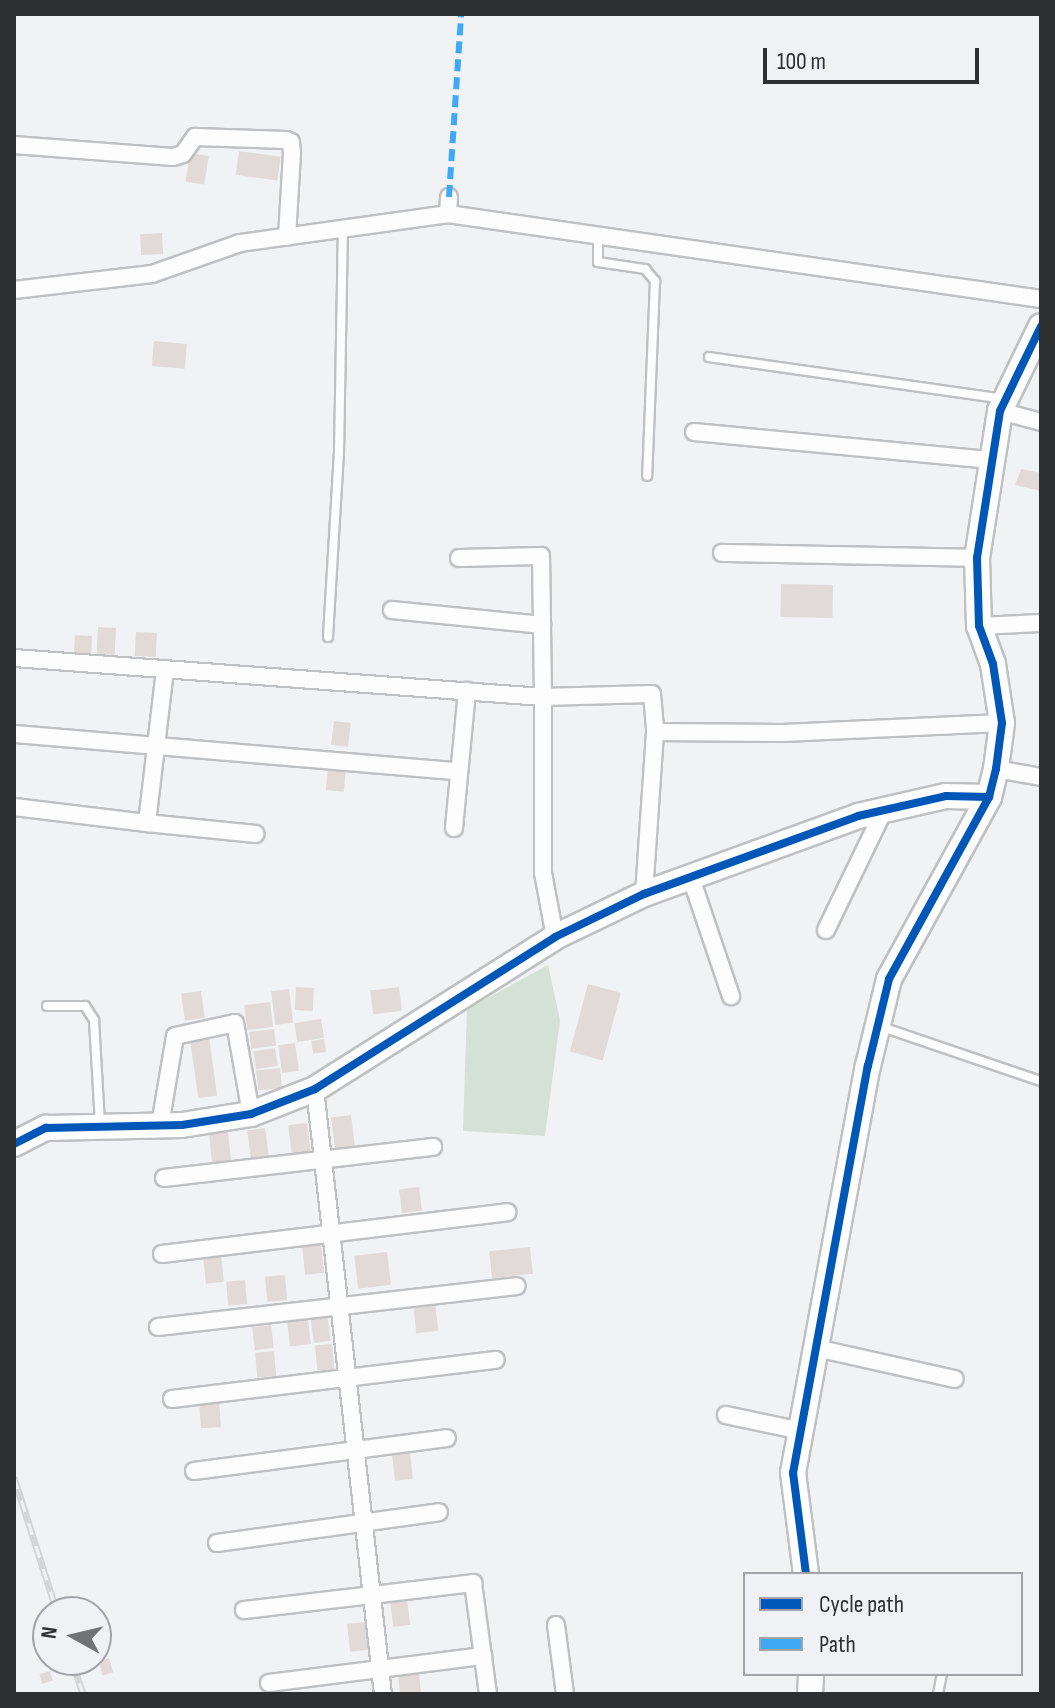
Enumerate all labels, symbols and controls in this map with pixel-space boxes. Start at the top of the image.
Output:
scale bar [767,32,983,82]
text: 100 m [777,47,826,76]
legend [743,1572,1023,1676]
text: Cycle path [819,1590,904,1619]
north arrow [32,1596,112,1676]
text: N [36,1625,64,1641]
text: Path [819,1630,856,1659]

